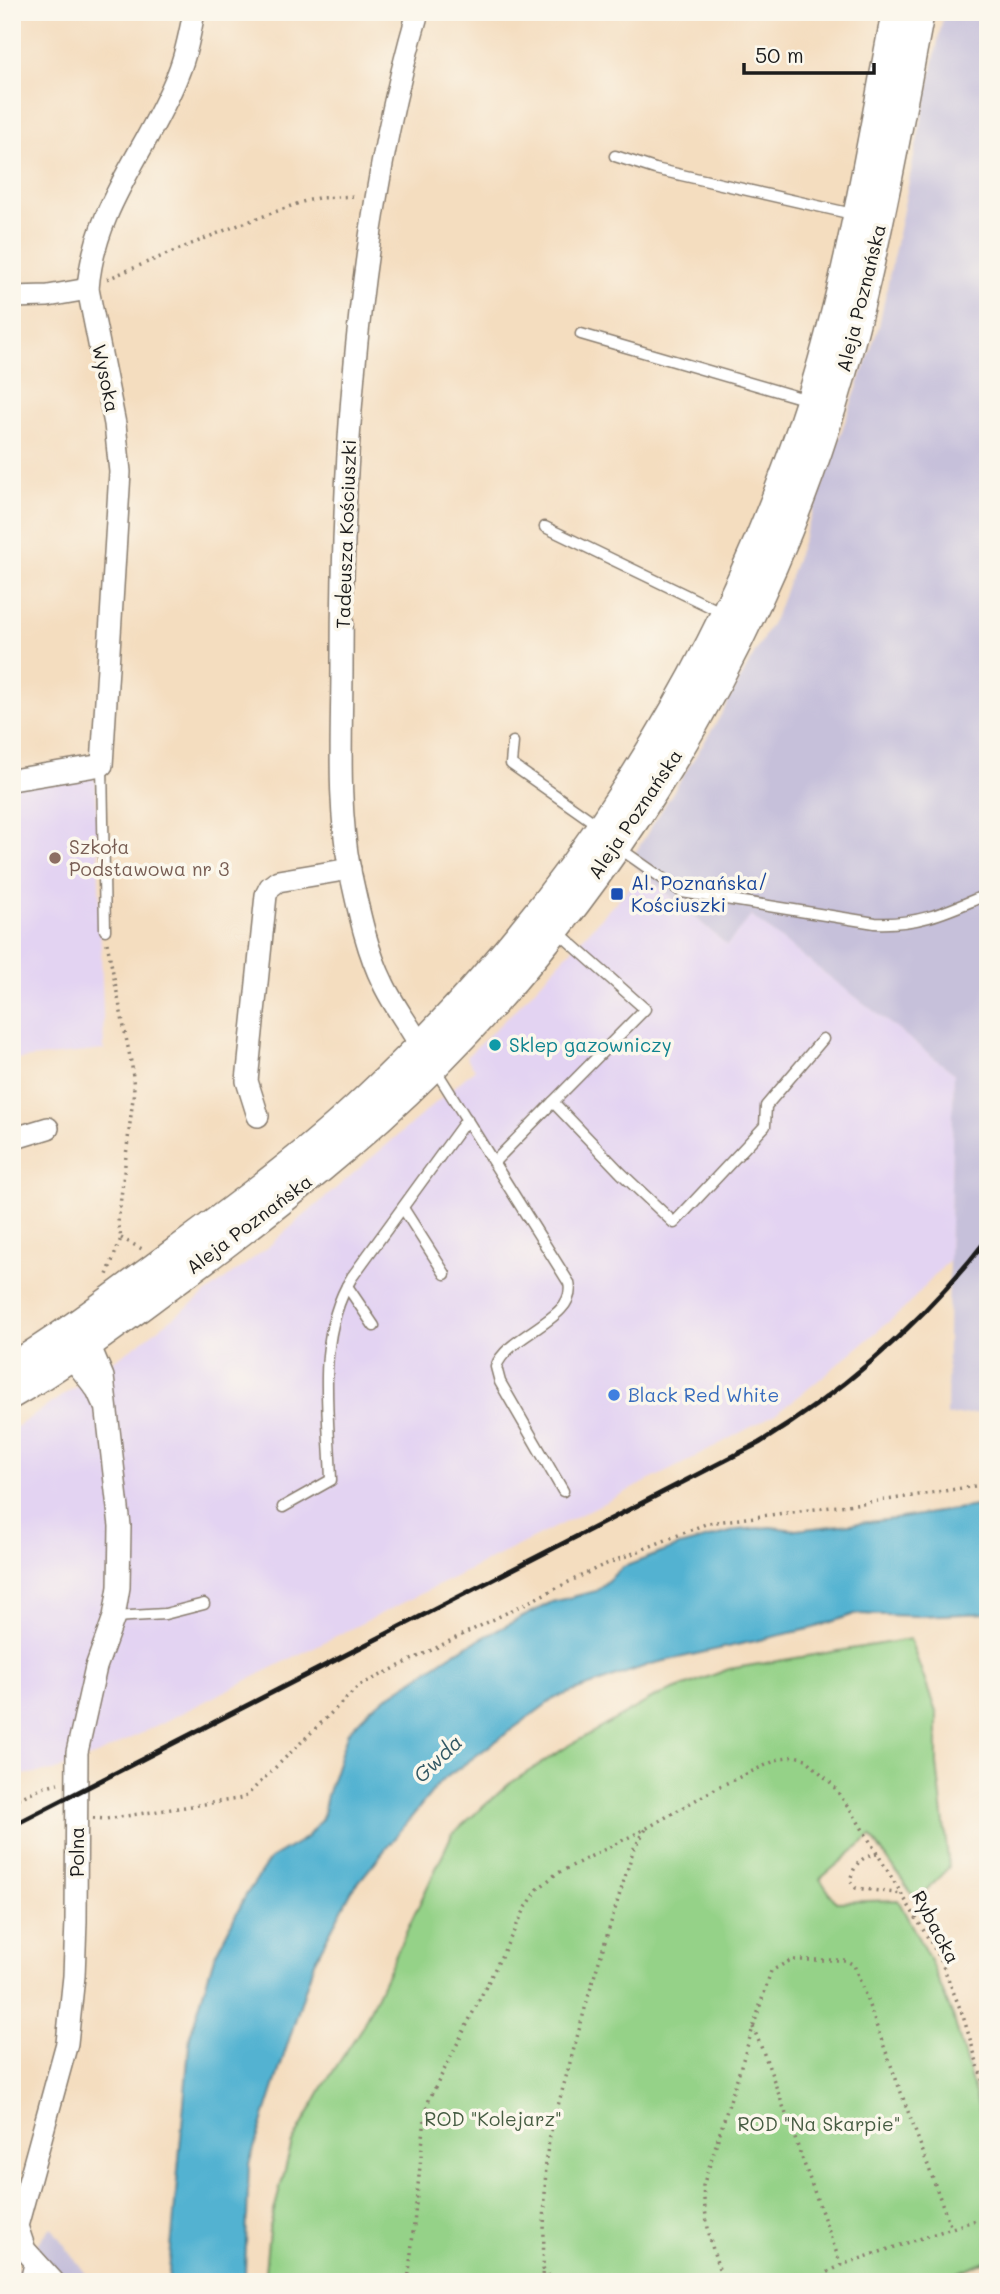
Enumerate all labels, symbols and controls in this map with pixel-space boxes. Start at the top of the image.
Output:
scale bar [744,32,874,76]
text: 50 m [755,41,804,68]
street label: Aleja Poznańska [830,221,891,374]
street label: Wysoka [87,342,126,414]
street label: Tadeusza Kościuszki [330,439,361,629]
street label: Aleja Poznańska [582,744,687,883]
place label: Szkoła Podstawowa nr 3 [69,834,229,881]
marker: Szkoła Podstawowa nr 3 [47,850,63,866]
place label: Al. Poznańska/ Kościuszki [631,870,768,917]
marker: Al. Poznańska/ Kościuszki [609,886,625,902]
place label: Sklep gazowniczy [509,1032,672,1057]
marker: Sklep gazowniczy [487,1037,503,1053]
street label: Aleja Poznańska [181,1168,317,1279]
place label: Black Red White [628,1382,779,1407]
marker: Black Red White [606,1387,622,1403]
water label: Gwda [407,1728,467,1788]
street label: Polna [64,1827,89,1877]
street label: Rybacka [907,1886,966,1968]
park label: ROD "Kolejarz" [424,2106,562,2131]
park label: ROD "Na Skarpie" [737,2111,901,2136]

